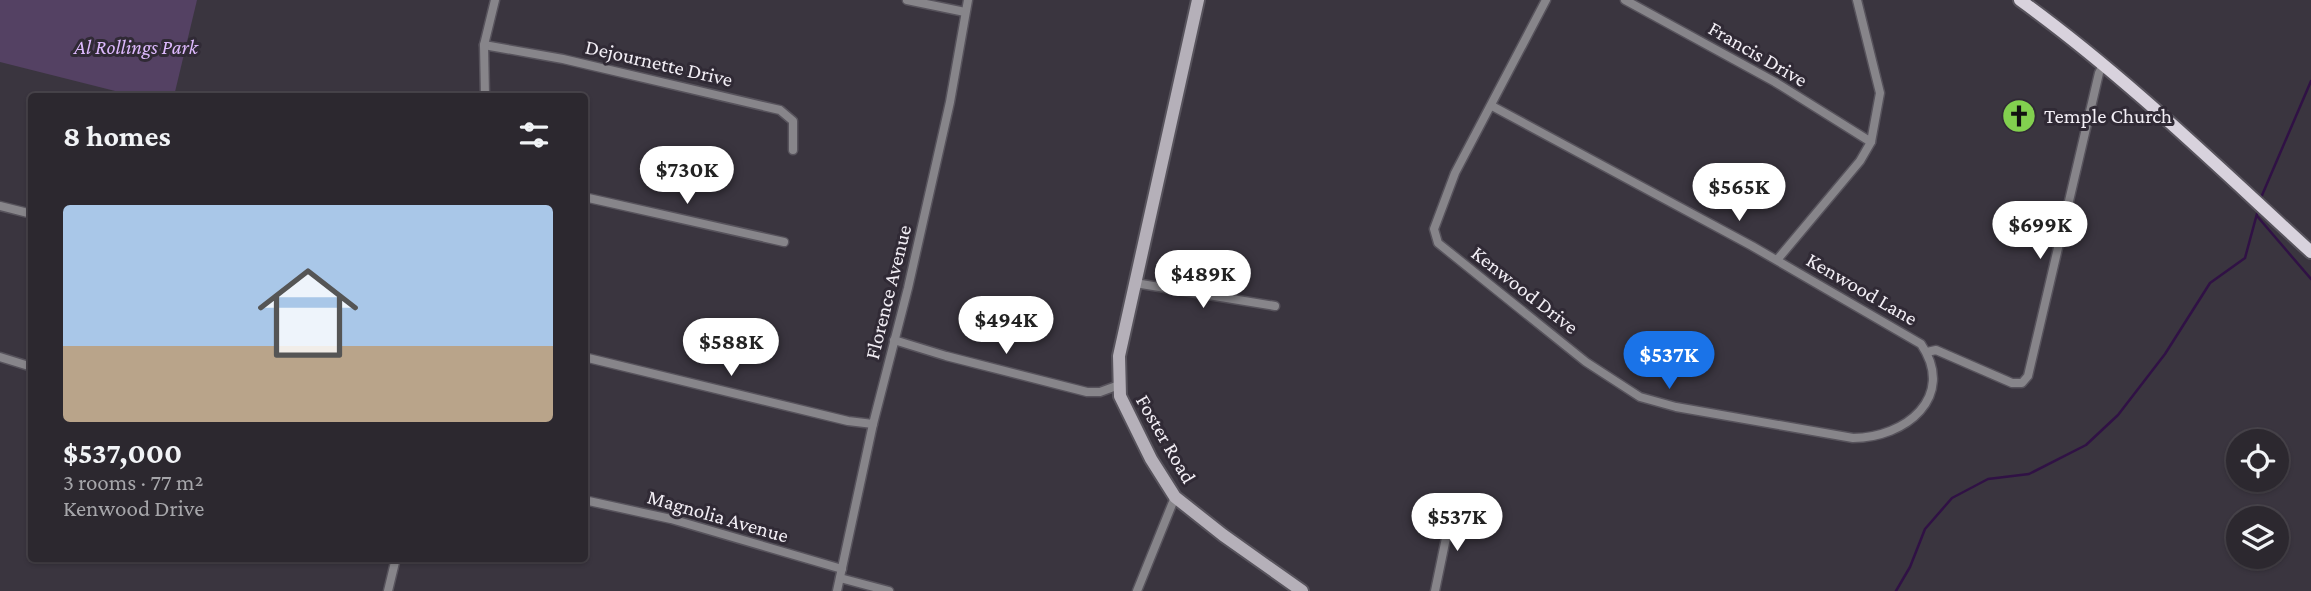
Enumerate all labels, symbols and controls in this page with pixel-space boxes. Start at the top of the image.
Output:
street label: Francis Drive [1704,16,1812,92]
street label: Dejournette Drive [583,34,735,92]
park label: Al Rollings Park [73,35,199,59]
church icon: Temple Church [2000,97,2038,135]
place label: Temple Church [2044,104,2172,128]
icon: filters [515,116,553,154]
text: 8 homes [63,119,171,152]
pin: $730K [638,146,736,206]
text: $730K [656,156,718,182]
pin: $565K [1690,164,1788,223]
text: $565K [1709,173,1769,199]
pin: $699K [1991,202,2089,261]
text: $699K [2008,211,2072,237]
street label: Florence Avenue [860,222,916,362]
street label: Kenwood Drive [1467,241,1583,339]
street label: Kenwood Lane [1802,248,1922,330]
icon: home [245,250,371,376]
pin: $489K [1154,250,1252,310]
text: $489K [1171,260,1235,286]
pin: $494K [957,296,1055,356]
text: $494K [975,306,1038,332]
pin: $588K [682,318,780,378]
text: $588K [699,328,763,354]
pin: $537K [1620,332,1718,391]
text: $537K [1640,341,1698,367]
street label: Foster Road [1131,390,1201,488]
map controls [2226,429,2289,569]
button: locate [2226,429,2289,492]
text: $537,000 [63,436,182,469]
text: 3 rooms · 77 m² [63,469,203,495]
street label: Magnolia Avenue [645,484,791,548]
pin: $537K [1408,494,1506,553]
text: Kenwood Drive [63,495,204,521]
text: $537K [1428,503,1486,529]
button: layers [2226,506,2289,569]

